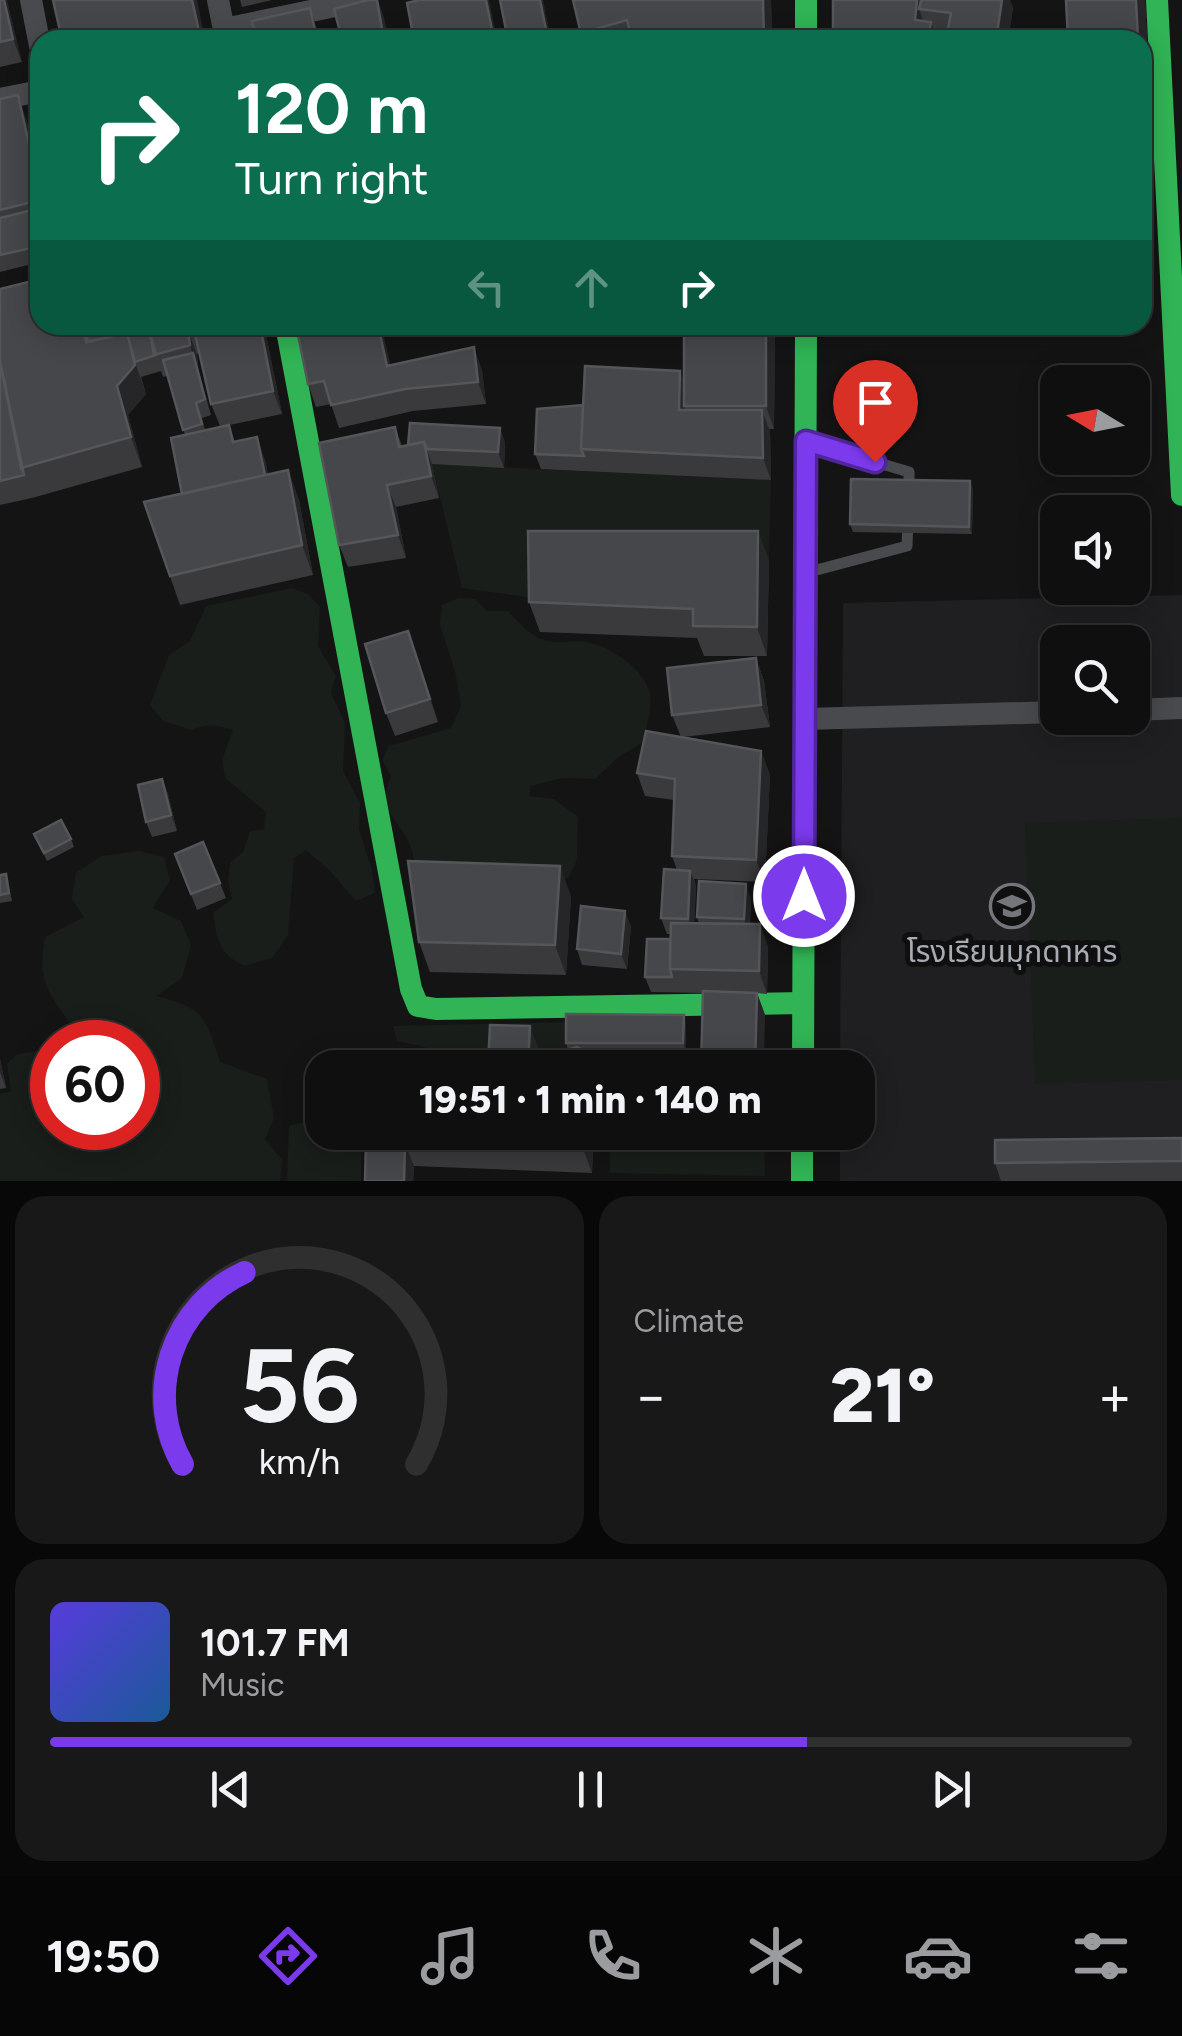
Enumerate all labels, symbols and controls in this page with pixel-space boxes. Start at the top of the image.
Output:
text: 120 m [235,66,428,151]
icon: right [70,70,200,200]
text: Turn right [235,151,428,205]
icon: left [459,260,514,315]
icon: ahead [564,260,619,315]
icon: right [669,260,724,315]
pin [833,360,918,463]
north arrow [1040,365,1150,475]
map controls [1040,365,1150,735]
icon: arrive [848,375,903,430]
button: sound [1040,495,1150,605]
button: search [1040,625,1150,735]
position arrow [752,844,856,948]
school or university icon: โรงเรียนมุกดาหาร [989,883,1035,929]
place label: โรงเรียนมุกดาหาร [907,933,1117,970]
speed limit sign: 60 [30,1020,160,1150]
text: 19:51 · 1 min · 140 m [418,1077,762,1123]
text: Climate [634,1302,744,1340]
text: 56 [239,1323,360,1448]
text: 21° [830,1351,935,1441]
text: − [634,1363,668,1429]
text: + [1098,1363,1132,1429]
text: km/h [258,1440,340,1483]
text: 101.7 FM [200,1620,350,1666]
text: Music [200,1666,285,1704]
icon: previous [203,1762,258,1817]
icon: pause [563,1762,618,1817]
icon: next [924,1762,979,1817]
icon: directions [253,1921,323,1991]
icon: music [415,1921,485,1991]
icon: phone [578,1921,648,1991]
icon: climate [741,1921,811,1991]
icon: car [903,1921,973,1991]
icon: filters [1066,1921,1136,1991]
text: 19:50 [46,1929,160,1983]

